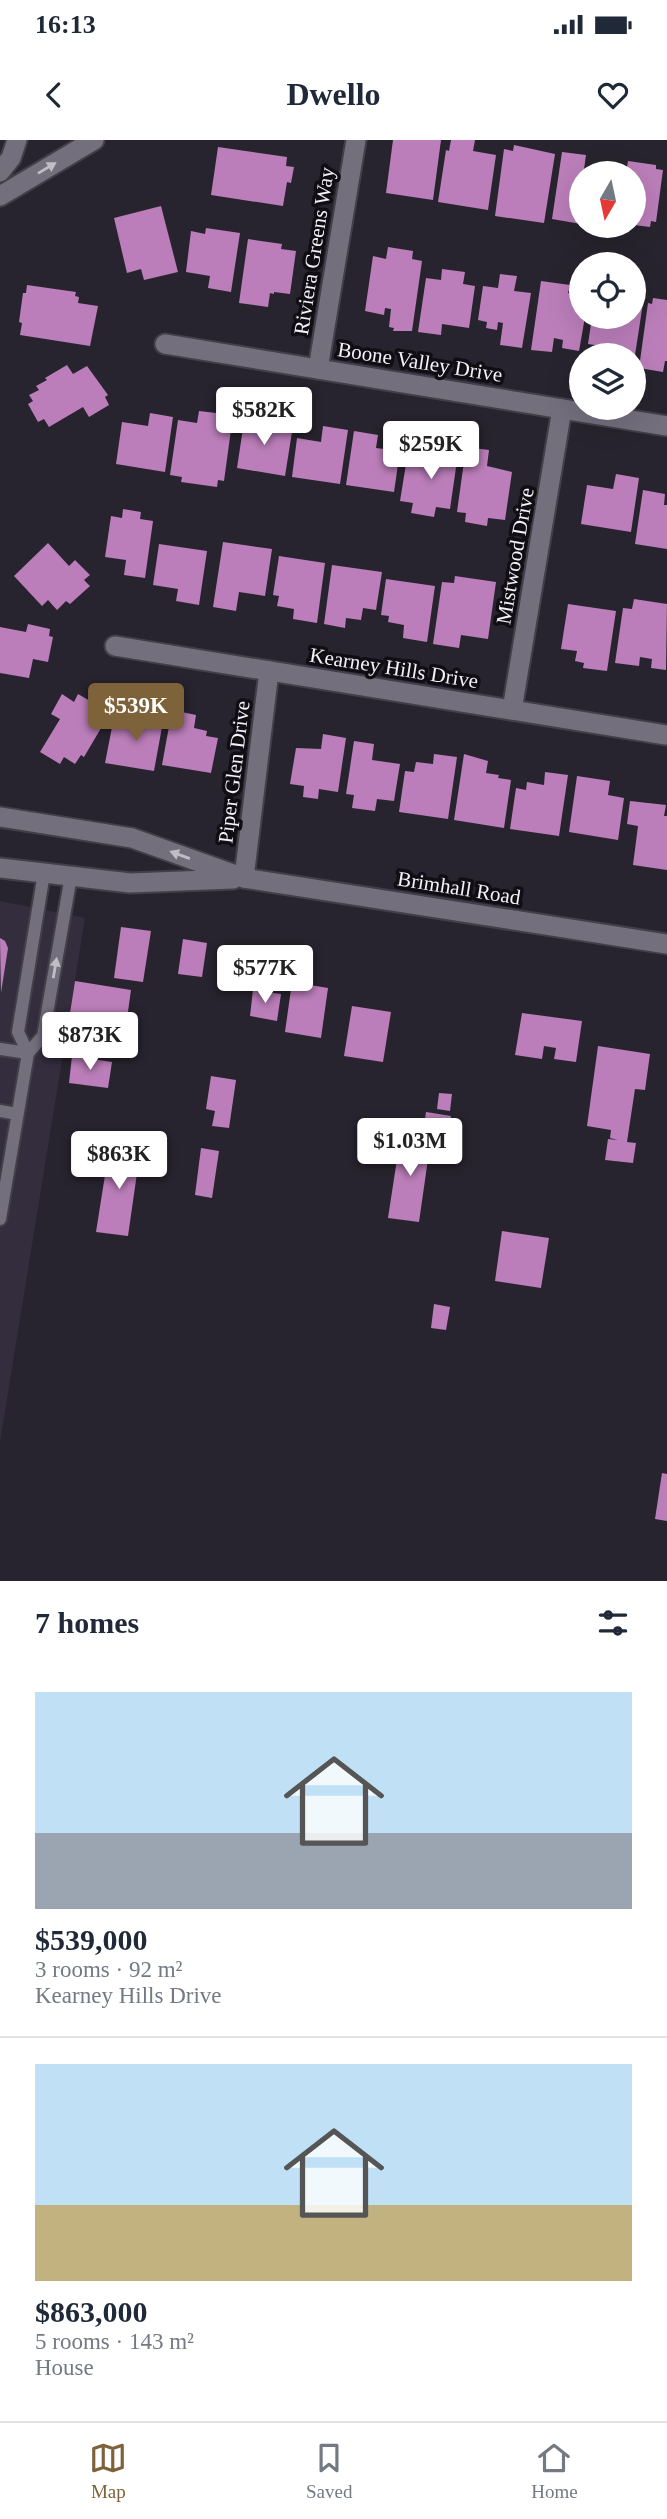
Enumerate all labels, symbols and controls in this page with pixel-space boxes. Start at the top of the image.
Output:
text: 16:13 [35,10,96,39]
icon: back [35,76,73,114]
text: Dwello [286,76,381,112]
icon: heart [594,76,632,114]
north arrow [569,161,646,238]
map controls [569,161,646,420]
one-way arrow [37,162,56,174]
street label: Riviera Greens Way [289,165,339,337]
button: locate [569,252,646,329]
street label: Boone Valley Drive [336,337,504,387]
button: layers [569,343,646,420]
pin: $582K [215,387,313,447]
text: $582K [232,397,296,422]
pin: $259K [382,422,480,481]
text: $259K [399,431,463,456]
street label: Mistwood Drive [491,486,539,626]
street label: Kearney Hills Drive [308,643,480,693]
pin: $539K [87,684,185,743]
text: $539K [104,693,168,718]
street label: Piper Glen Drive [213,699,255,845]
one-way arrow [169,849,190,860]
street label: Brimhall Road [396,866,523,910]
pin: $577K [216,946,314,1005]
text: $577K [233,955,297,980]
one-way arrow [50,957,61,979]
pin: $873K [41,1012,139,1072]
text: $873K [58,1022,122,1047]
pin: $1.03M [353,1118,467,1178]
text: $1.03M [373,1128,447,1153]
pin: $863K [70,1132,168,1191]
text: $863K [87,1141,151,1166]
icon: filters [594,1604,632,1642]
text: 7 homes [35,1606,139,1639]
icon: home [271,1738,397,1864]
text: $539,000 [35,1923,148,1956]
text: 3 rooms · 92 m² [35,1957,182,1982]
text: Kearney Hills Drive [35,1983,222,2008]
icon: home [271,2110,397,2236]
text: $863,000 [35,2295,148,2328]
text: 5 rooms · 143 m² [35,2329,194,2354]
text: House [35,2355,94,2380]
tab: Map [89,2439,127,2503]
tab: Saved [306,2439,352,2503]
tab: Home [531,2439,578,2503]

